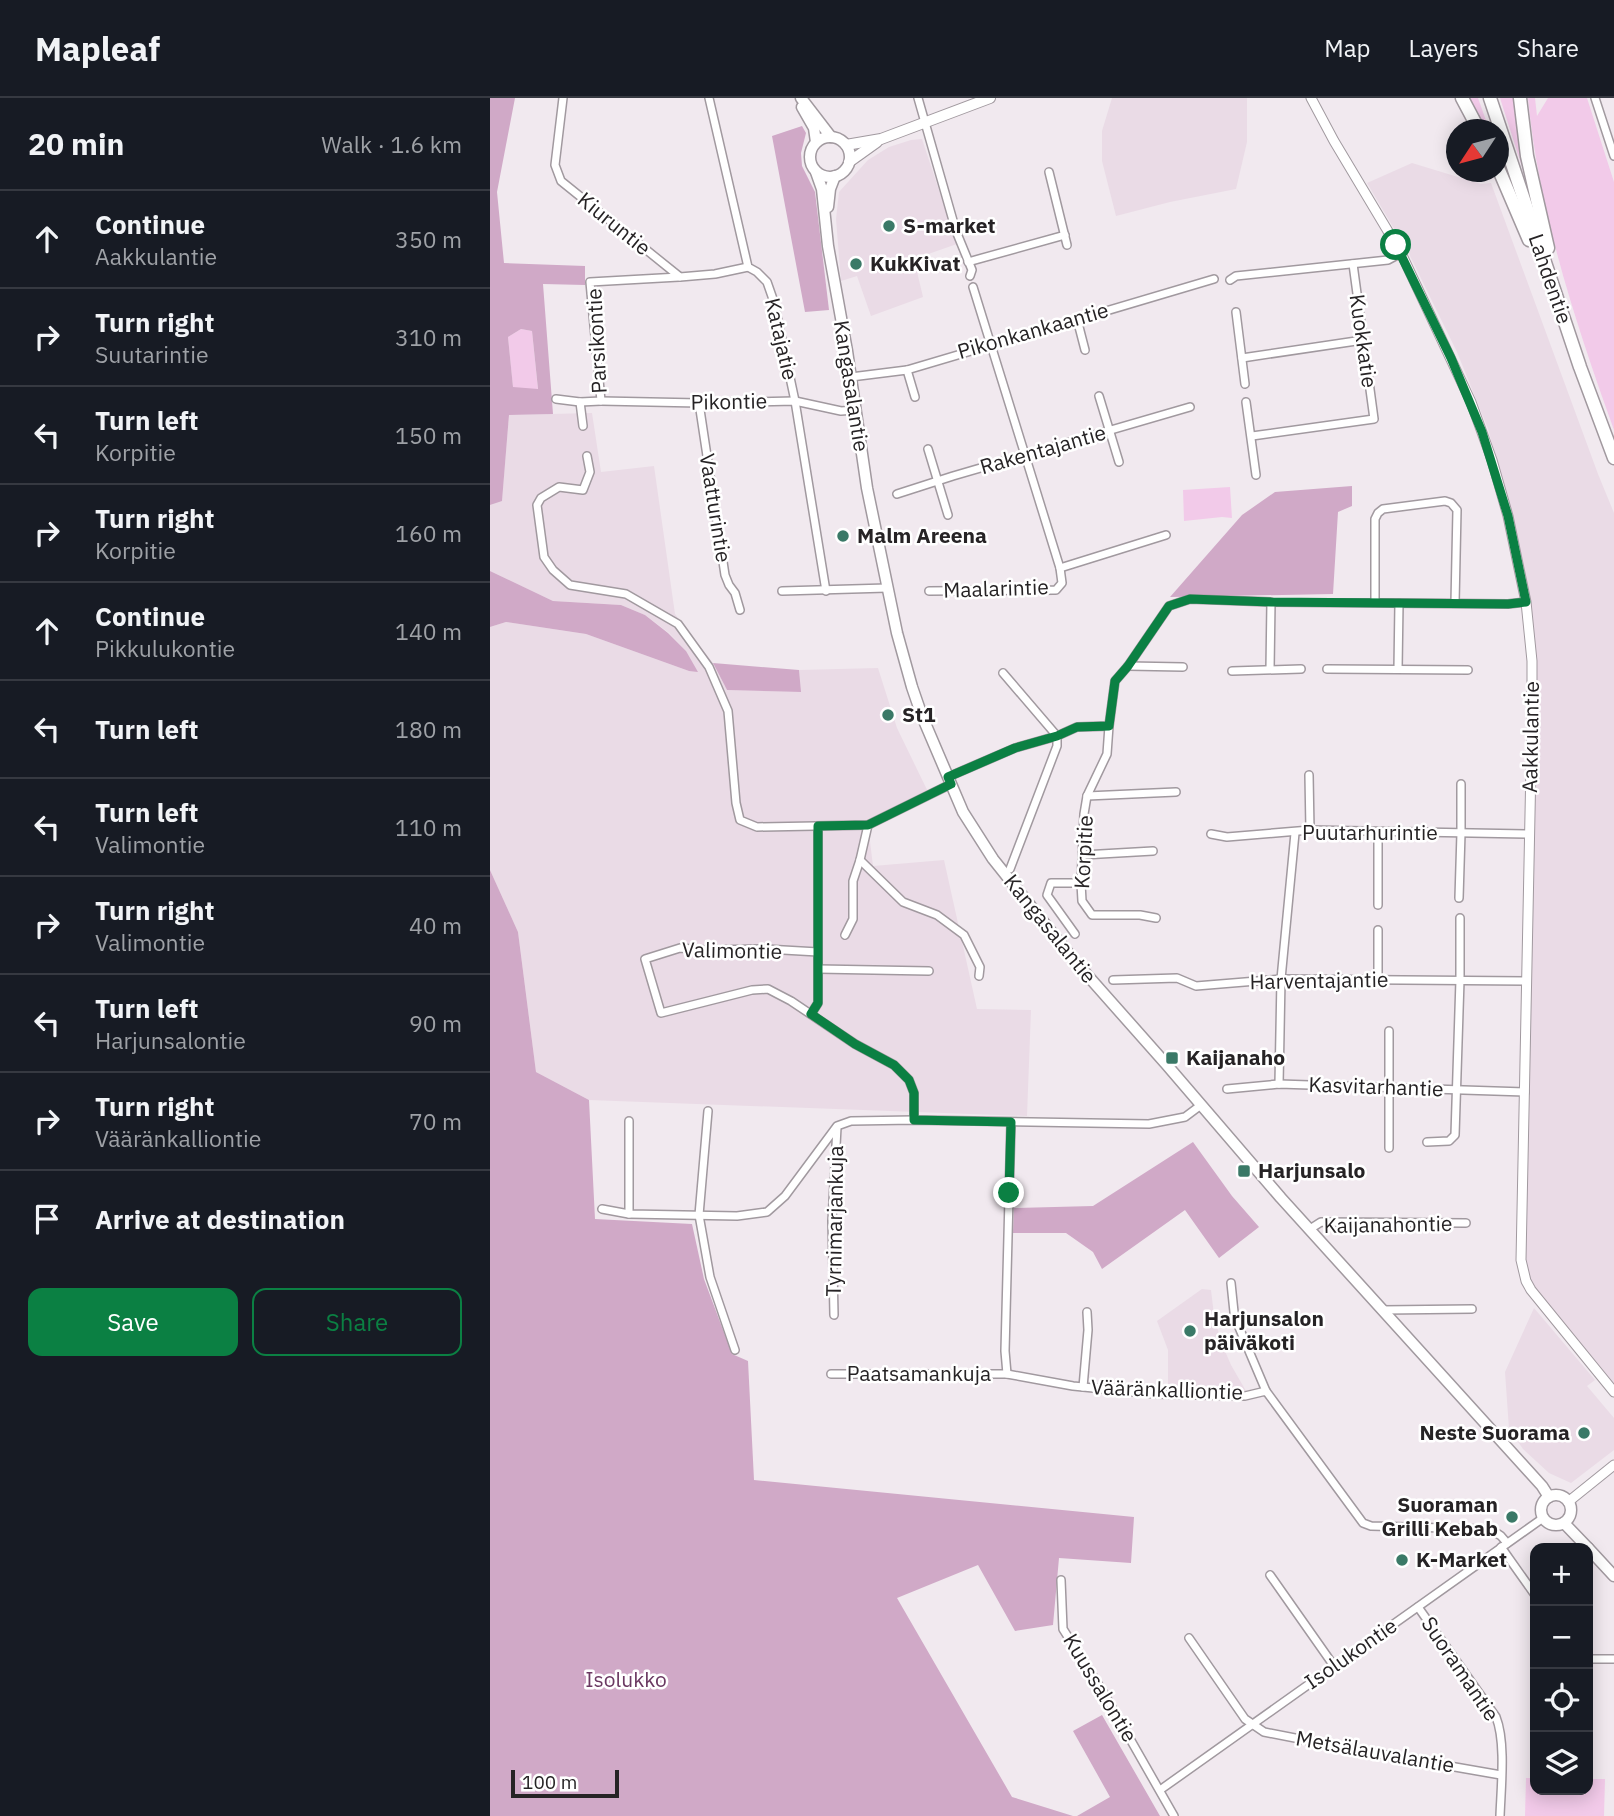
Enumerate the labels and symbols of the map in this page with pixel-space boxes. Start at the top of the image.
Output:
north arrow [1446,119,1509,182]
street label: Kiuruntie [572,185,657,261]
place label: S-market [903,211,995,239]
marker: S-market [881,218,897,234]
route start [1380,229,1411,260]
street label: Lahdentie [1522,230,1579,327]
place label: KukKivat [870,249,960,277]
marker: KukKivat [848,256,864,272]
street label: Parsikontie [579,288,613,394]
street label: Kuokkatie [1344,292,1384,389]
street label: Katajatie [759,295,805,383]
street label: Pikonkankaantie [954,295,1112,365]
street label: Kangasalantie [828,318,876,454]
street label: Pikontie [690,386,767,416]
street label: Rakentajantie [977,418,1109,480]
street label: Vaatturintie [694,451,738,564]
place label: Malm Areena [857,521,987,549]
marker: Malm Areena [835,528,851,544]
street label: Maalarintie [943,572,1049,604]
street label: Aakkulantie [1515,681,1545,793]
place label: St1 [902,700,936,728]
marker: St1 [880,707,896,723]
street label: Korpitie [1067,814,1099,890]
street label: Puutarhurintie [1302,818,1438,846]
street label: Kangasalantie [998,868,1103,989]
street label: Valimontie [682,935,783,965]
street label: Harventajantie [1249,965,1389,995]
place label: Kaijanaho [1186,1043,1285,1071]
marker: Kaijanaho [1164,1050,1180,1066]
street label: Kasvitarhantie [1308,1070,1444,1102]
street label: Tyrnimarjankuja [819,1145,849,1297]
place label: Harjunsalo [1258,1156,1366,1184]
marker: Harjunsalo [1236,1163,1252,1179]
route end [993,1177,1024,1208]
street label: Kaijanahontie [1323,1209,1453,1239]
place label: Harjunsalon päiväkoti [1204,1304,1324,1356]
marker: Harjunsalon päiväkoti [1182,1323,1198,1339]
street label: Paatsamankuja [847,1359,991,1387]
street label: Vääränkalliontie [1091,1372,1243,1406]
place label: Neste Suorama [1420,1418,1570,1446]
marker: Neste Suorama [1576,1425,1592,1441]
place label: Suoraman Grilli Kebab [1382,1490,1498,1542]
marker: Suoraman Grilli Kebab [1504,1509,1520,1525]
place label: K-Market [1416,1545,1507,1573]
marker: K-Market [1394,1552,1410,1568]
street label: Isolukontie [1299,1611,1402,1695]
street label: Suoramantie [1416,1611,1506,1726]
street label: Kuussalontie [1057,1628,1144,1747]
park label: Isolukko [585,1665,667,1693]
street label: Metsälauvalantie [1294,1723,1457,1779]
scale bar [511,1767,620,1799]

